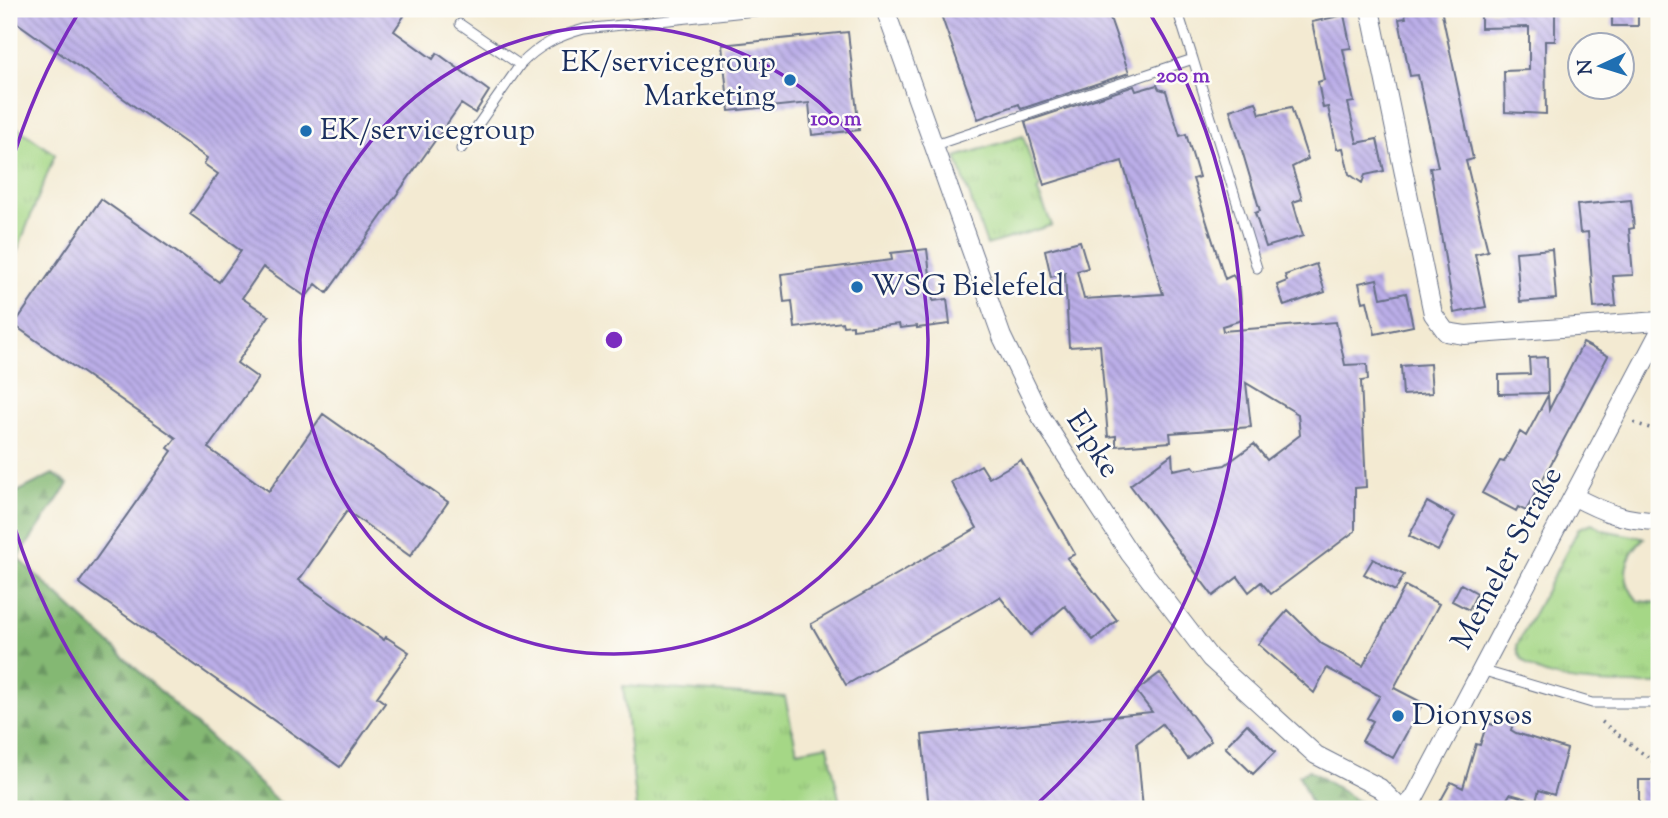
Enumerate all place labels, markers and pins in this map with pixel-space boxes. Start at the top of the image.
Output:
place label: EK/servicegroup Marketing [561,42,776,119]
marker: EK/servicegroup Marketing [782,72,798,88]
place label: EK/servicegroup [320,110,535,153]
marker: EK/servicegroup [298,123,314,139]
place label: WSG Bielefeld [871,266,1064,309]
marker: WSG Bielefeld [849,279,865,295]
centre of rings [602,328,626,352]
place label: Dionysos [1412,695,1532,738]
marker: Dionysos [1390,708,1406,724]

